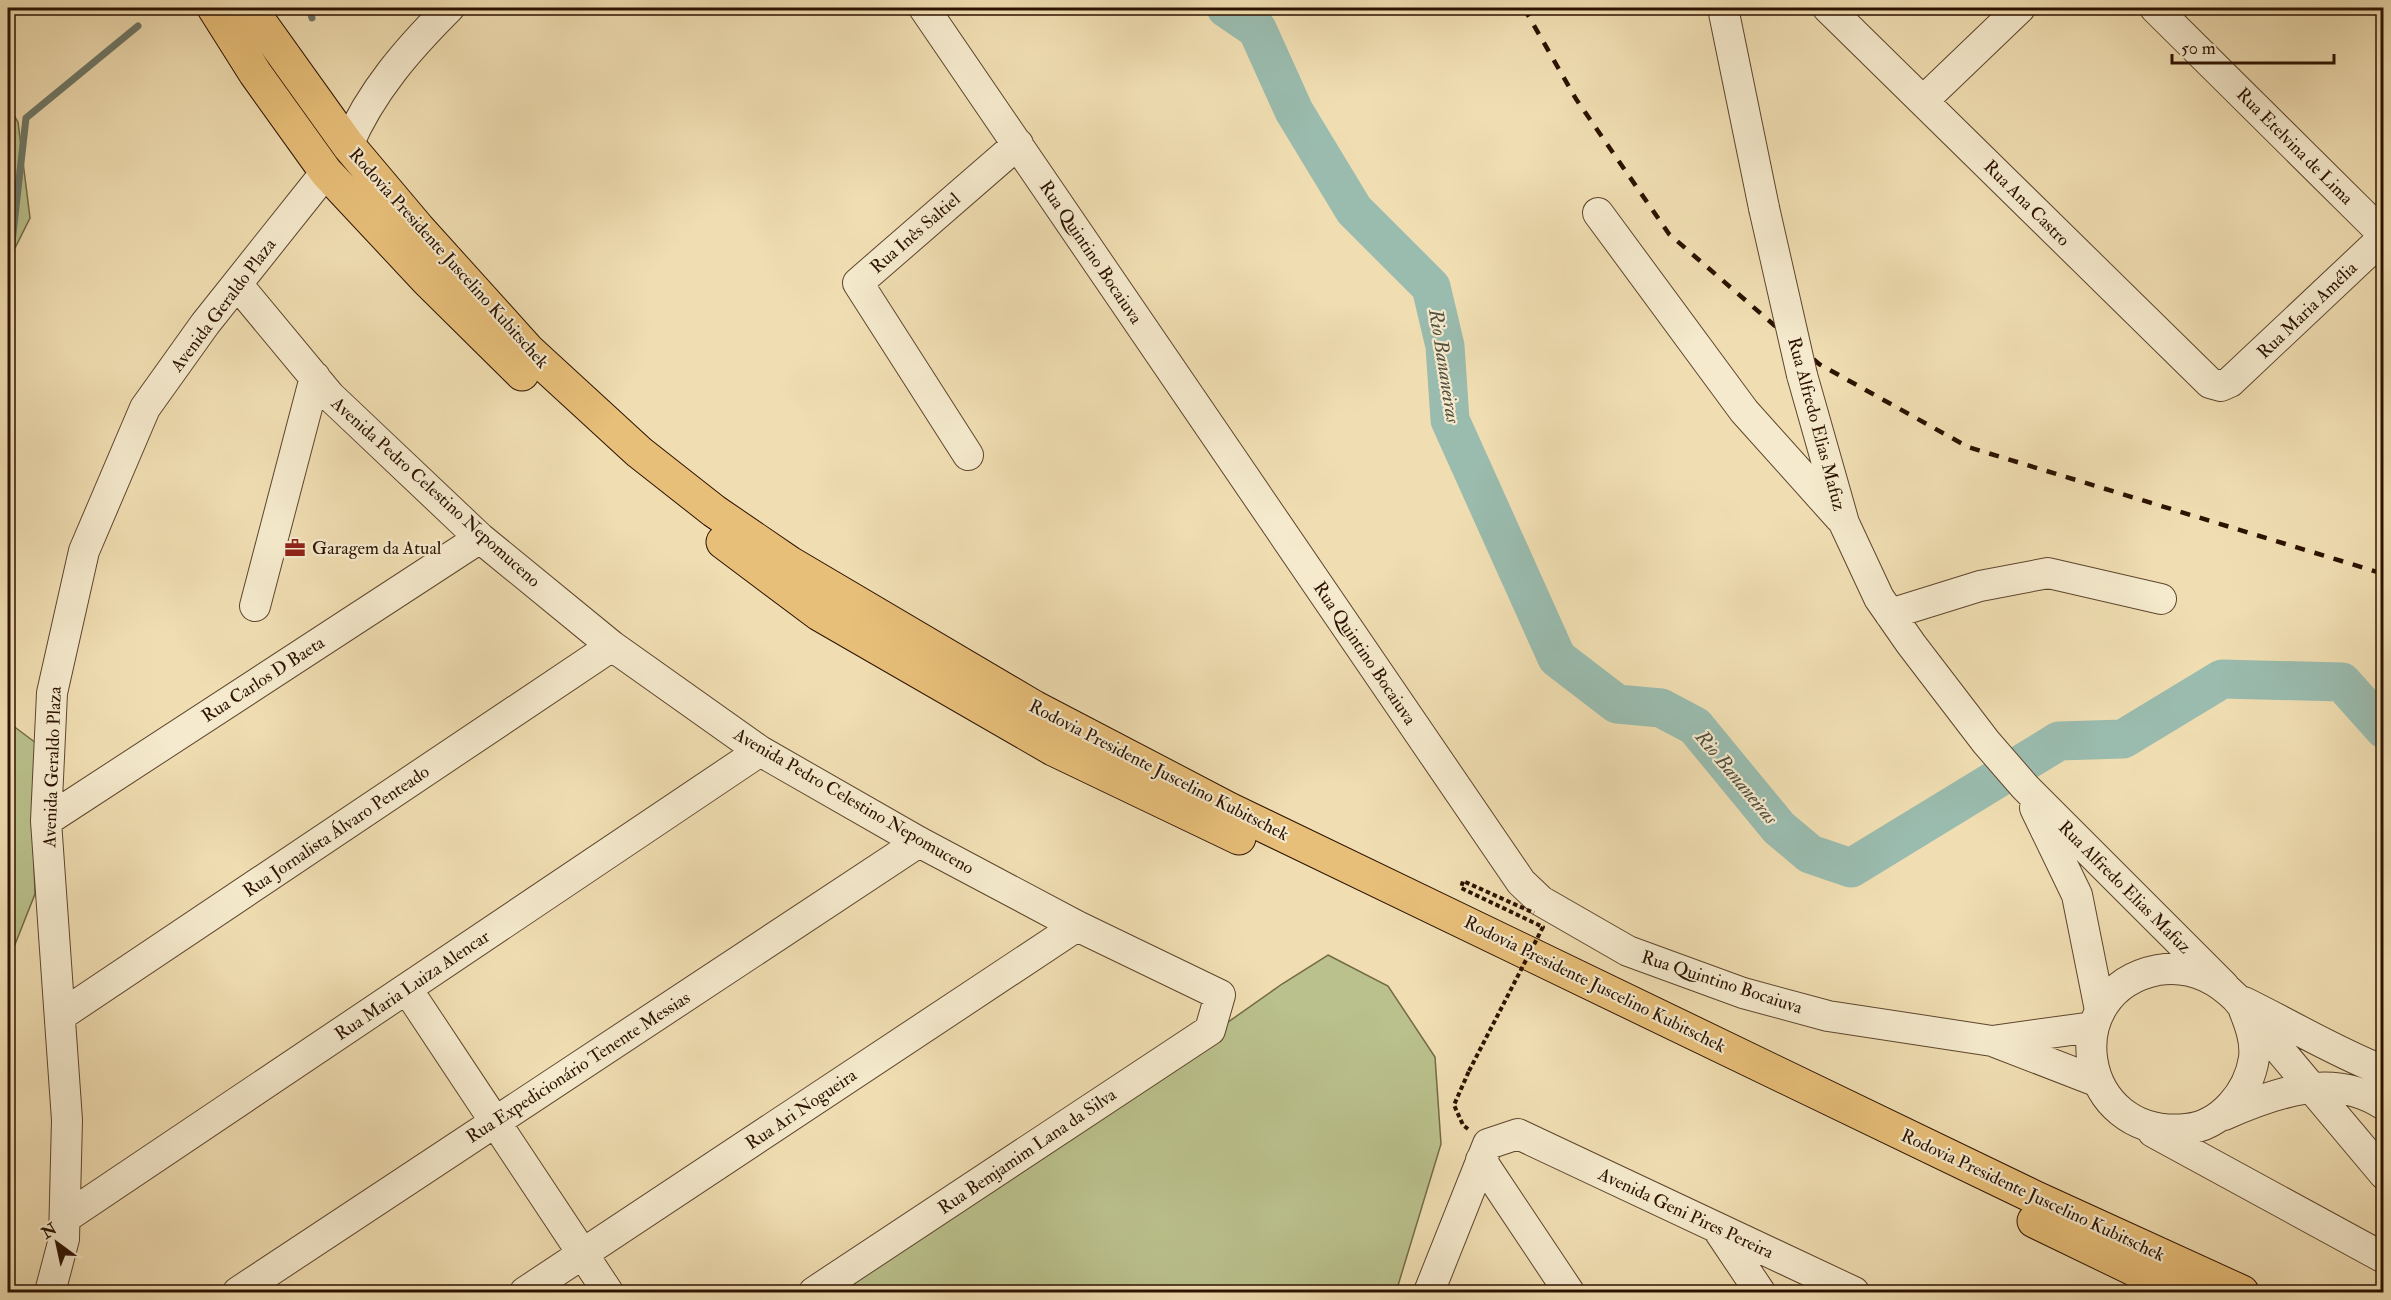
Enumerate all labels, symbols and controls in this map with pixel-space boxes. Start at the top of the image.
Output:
scale bar [2172,27,2334,65]
text: 50 m [2181,37,2216,60]
street label: Rua Etelvina de Lima [2231,83,2359,210]
street label: Rodovia Presidente Juscelino Kubitschek [343,143,554,374]
street label: Rua Ana Castro [1979,155,2075,252]
street label: Rua Quintino Bocaiuva [1034,176,1147,329]
street label: Rua Inês Saltiel [866,188,965,279]
street label: Avenida Geraldo Plaza [165,233,282,377]
street label: Rua Maria Amélia [2253,256,2363,364]
water label: Rio Bananeiras [1423,306,1466,425]
street label: Rua Alfredo Elias Mafuz [1782,335,1851,514]
street label: Avenida Pedro Celestino Nepomuceno [326,392,545,593]
office icon: Garagem da Atual [283,536,307,560]
place label: Garagem da Atual [312,537,442,560]
street label: Rua Quintino Bocaiuva [1308,577,1421,730]
street label: Rua Carlos D Baeta [198,631,330,728]
street label: Avenida Geraldo Plaza [38,685,67,849]
street label: Rodovia Presidente Juscelino Kubitschek [1025,695,1293,846]
street label: Avenida Pedro Celestino Nepomuceno [729,723,978,880]
water label: Rio Bananeiras [1689,724,1784,830]
street label: Rua Jornalista Álvaro Penteado [239,760,434,902]
street label: Rua Alfredo Elias Mafuz [2053,816,2196,959]
street label: Rodovia Presidente Juscelino Kubitschek [1460,911,1730,1058]
street label: Rua Maria Luiza Alencar [331,925,494,1046]
street label: Rua Quintino Bocaiuva [1638,946,1806,1020]
street label: Rua Expedicionário Tenente Messias [462,986,695,1149]
street label: Rua Ari Nogueira [741,1063,862,1155]
street label: Rua Bemjamim Lana da Silva [934,1083,1121,1220]
street label: Rodovia Presidente Juscelino Kubitschek [1897,1124,2169,1267]
street label: Avenida Geni Pires Pereira [1594,1162,1778,1264]
north arrow [27,1213,87,1273]
text: N [37,1219,61,1244]

